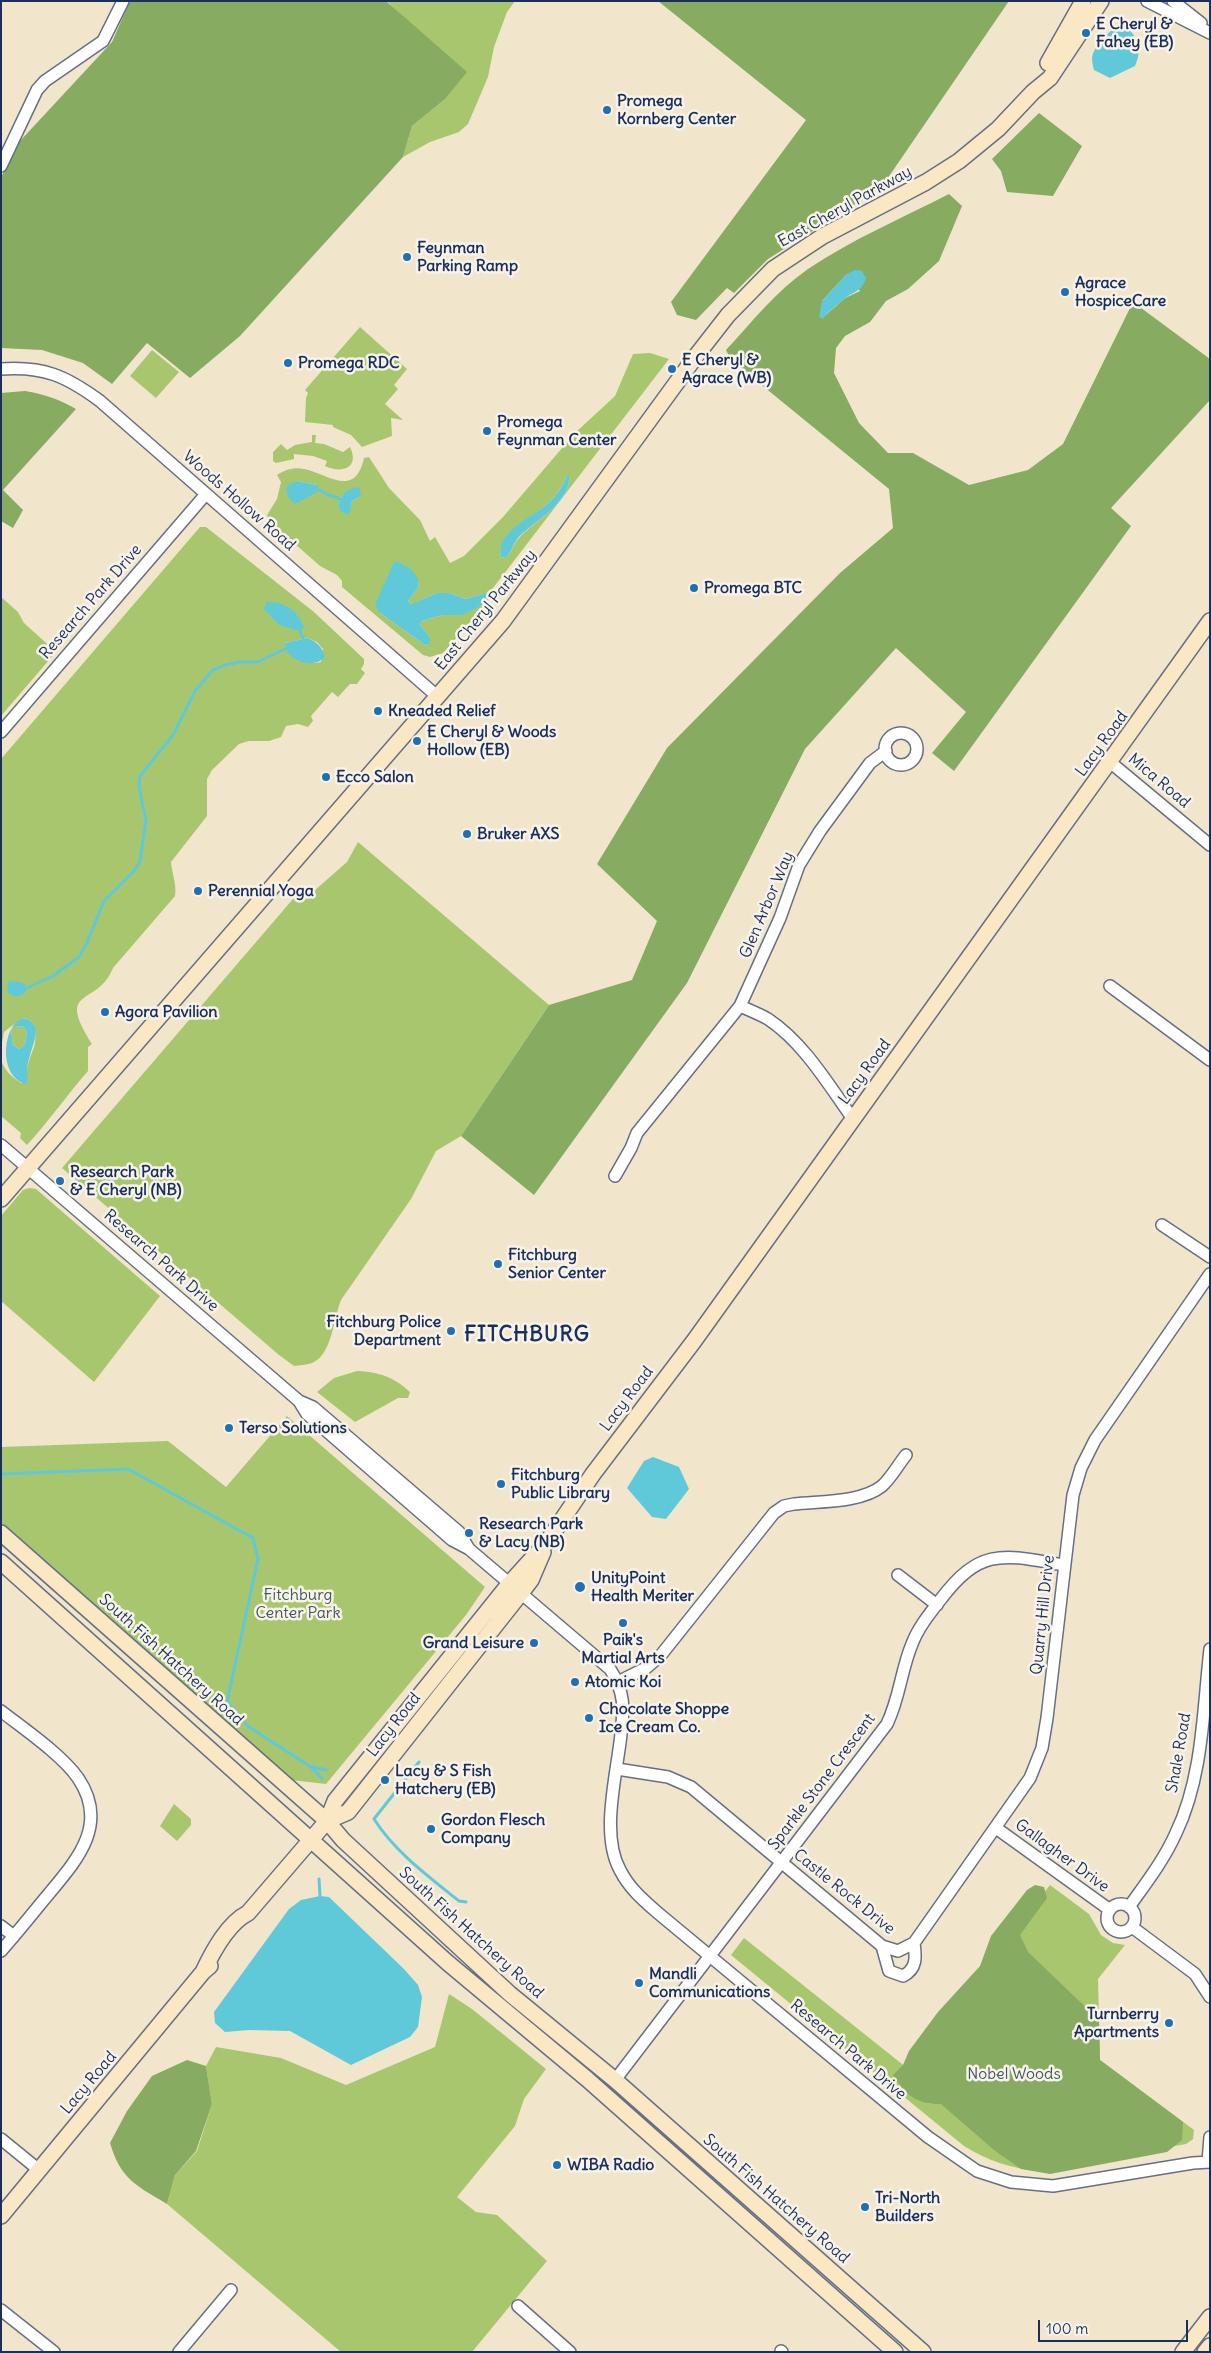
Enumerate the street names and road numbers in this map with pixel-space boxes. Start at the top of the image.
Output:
street label: East Cheryl Parkway [775,162,915,252]
street label: Woods Hollow Road [179,447,299,555]
street label: Research Park Drive [36,541,146,663]
street label: East Cheryl Parkway [431,546,541,674]
street label: Lacy Road [1072,708,1132,780]
street label: Mica Road [1124,750,1194,812]
street label: Glen Arbor Way [736,849,798,961]
street label: Lacy Road [835,1036,895,1108]
street label: Research Park Drive [100,1206,222,1316]
street label: Lacy Road [596,1363,658,1435]
street label: Quarry Hill Drive [1027,1554,1059,1676]
street label: South Fish Hatchery Road [95,1590,247,1730]
street label: Lacy Road [363,1689,425,1761]
street label: Sparkle Stone Crescent [764,1710,880,1854]
street label: Shale Road [1163,1712,1195,1794]
street label: Gallagher Drive [1011,1815,1113,1897]
street label: Castle Rock Drive [789,1845,899,1939]
street label: South Fish Hatchery Road [395,1863,547,2003]
street label: Research Park Drive [786,1996,910,2104]
street label: Lacy Road [57,2048,121,2118]
street label: South Fish Hatchery Road [699,2130,853,2268]

